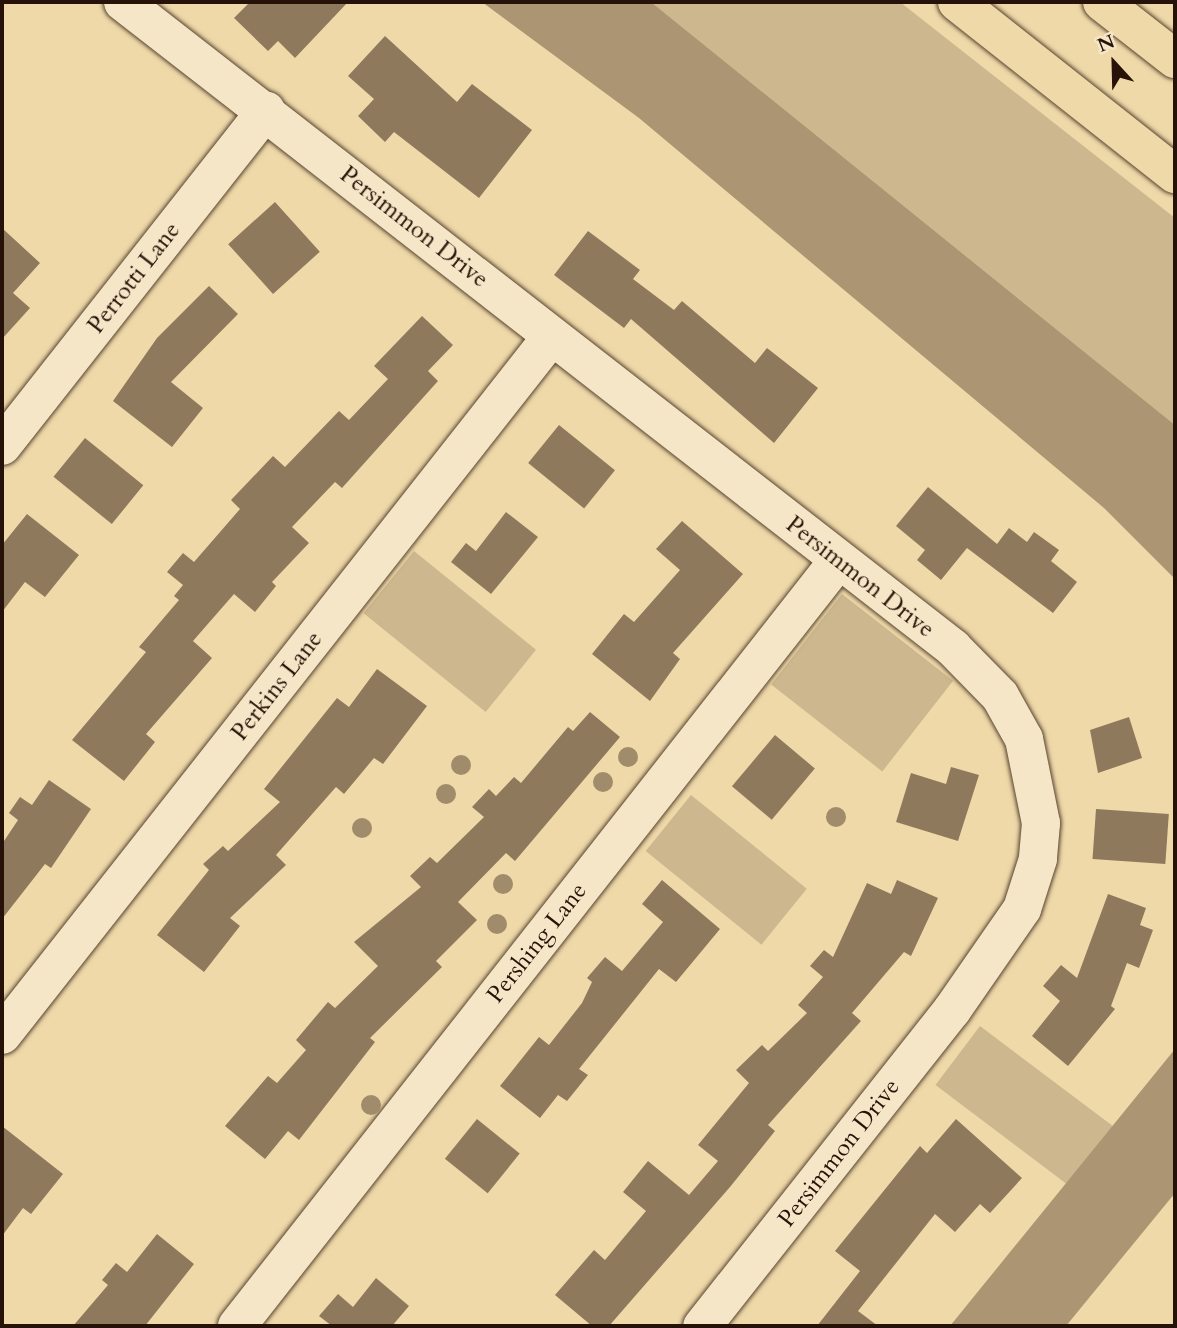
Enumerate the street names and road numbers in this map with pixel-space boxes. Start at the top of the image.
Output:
street label: Persimmon Drive [334,160,494,294]
street label: Perrotti Lane [82,217,186,339]
street label: Persimmon Drive [780,510,940,644]
street label: Perkins Lane [225,626,329,746]
street label: Pershing Lane [481,877,593,1009]
street label: Persimmon Drive [772,1073,906,1233]

